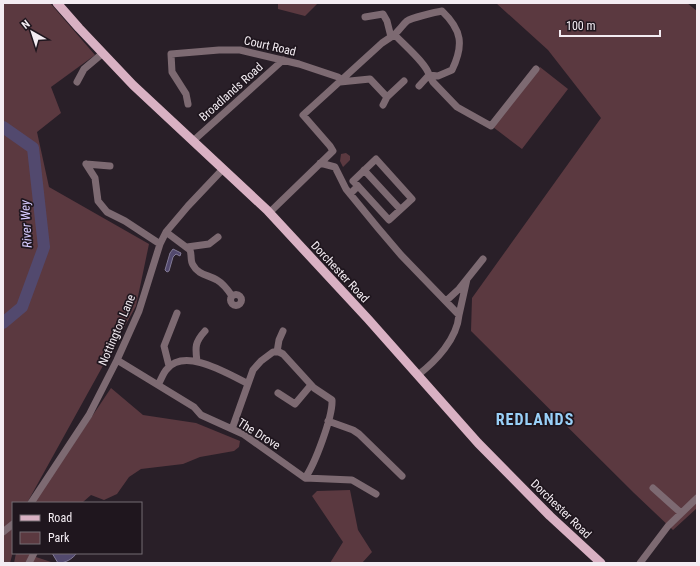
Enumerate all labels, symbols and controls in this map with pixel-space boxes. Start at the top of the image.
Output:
north arrow [12,12,52,52]
scale bar [560,12,660,38]
text: N [19,17,33,32]
text: 100 m [566,19,596,33]
street label: Court Road [243,33,297,59]
street label: Broadlands Road [196,60,266,124]
water label: River Wey [17,199,35,248]
street label: Dorchester Road [308,239,372,306]
street label: Nottington Lane [96,292,138,368]
district label: REDLANDS [496,410,574,429]
street label: The Drove [235,415,283,453]
street label: Dorchester Road [528,477,594,541]
legend [12,502,142,554]
text: Road [48,511,72,525]
text: Park [48,531,70,545]

